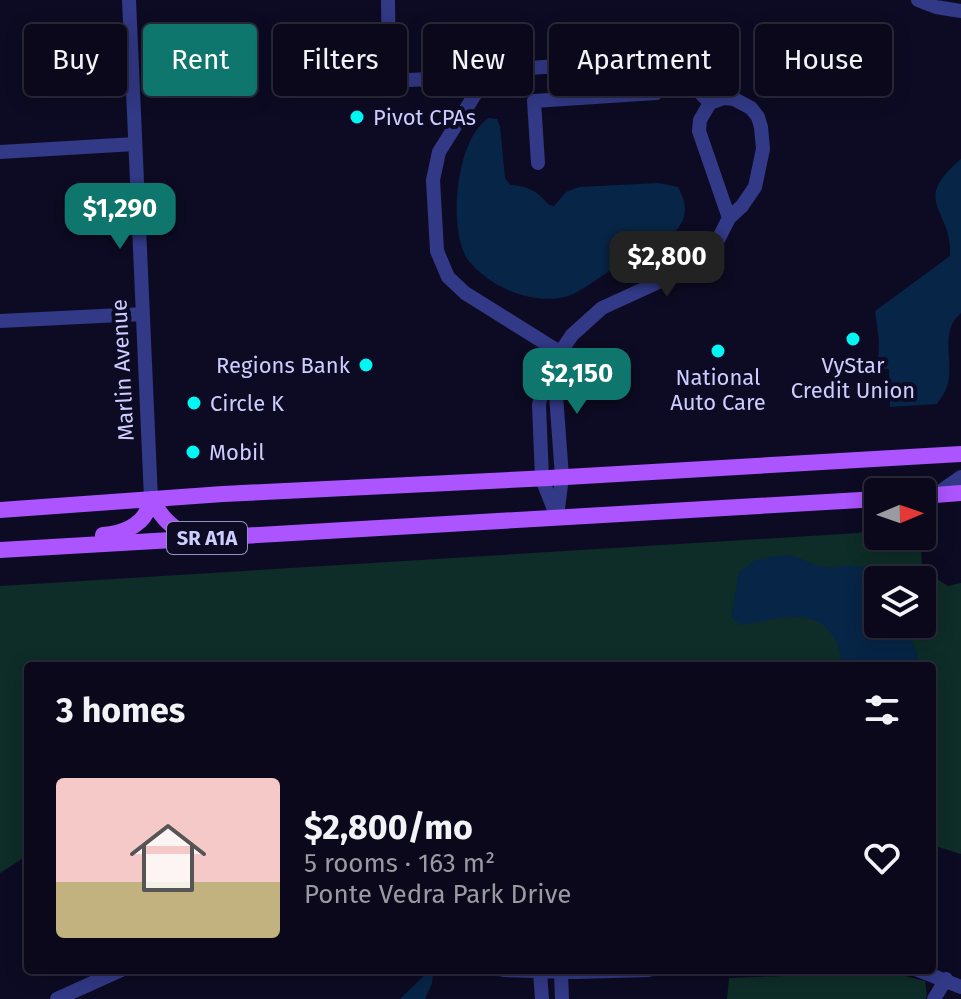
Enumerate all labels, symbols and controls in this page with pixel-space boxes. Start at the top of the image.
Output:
chip: Buy [24,24,127,96]
chip: Rent [143,24,257,96]
chip: Filters [273,24,407,96]
chip: New [423,24,533,96]
chip: Apartment [549,24,739,96]
chip: House [755,24,892,96]
place label: Pivot CPAs [373,104,476,131]
marker: Pivot CPAs [348,108,366,126]
pin: $1,290 [55,183,185,251]
text: $1,290 [83,193,157,224]
pin: $2,800 [602,231,732,299]
text: $2,800 [627,241,707,272]
street label: Marlin Avenue [105,298,140,442]
marker: VyStar Credit Union [844,330,862,348]
marker: National Auto Care [709,342,727,360]
pin: $2,150 [512,348,642,416]
place label: Regions Bank [216,352,351,379]
place label: VyStar Credit Union [791,352,915,404]
marker: Regions Bank [357,356,375,374]
text: $2,150 [541,358,613,389]
place label: National Auto Care [670,364,766,416]
place label: Circle K [210,390,284,417]
marker: Circle K [185,394,203,412]
place label: Mobil [209,439,265,466]
marker: Mobil [184,443,202,461]
north arrow [864,478,936,550]
map controls [864,478,936,638]
road number: SR A1A [167,522,247,554]
button: layers [864,566,936,638]
icon: filters [860,688,904,732]
text: 3 homes [56,690,185,731]
text: $2,800/mo [304,807,473,848]
icon: home [120,810,216,906]
icon: heart [860,836,904,880]
text: 5 rooms · 163 m² [304,848,495,879]
text: Ponte Vedra Park Drive [304,879,572,910]

